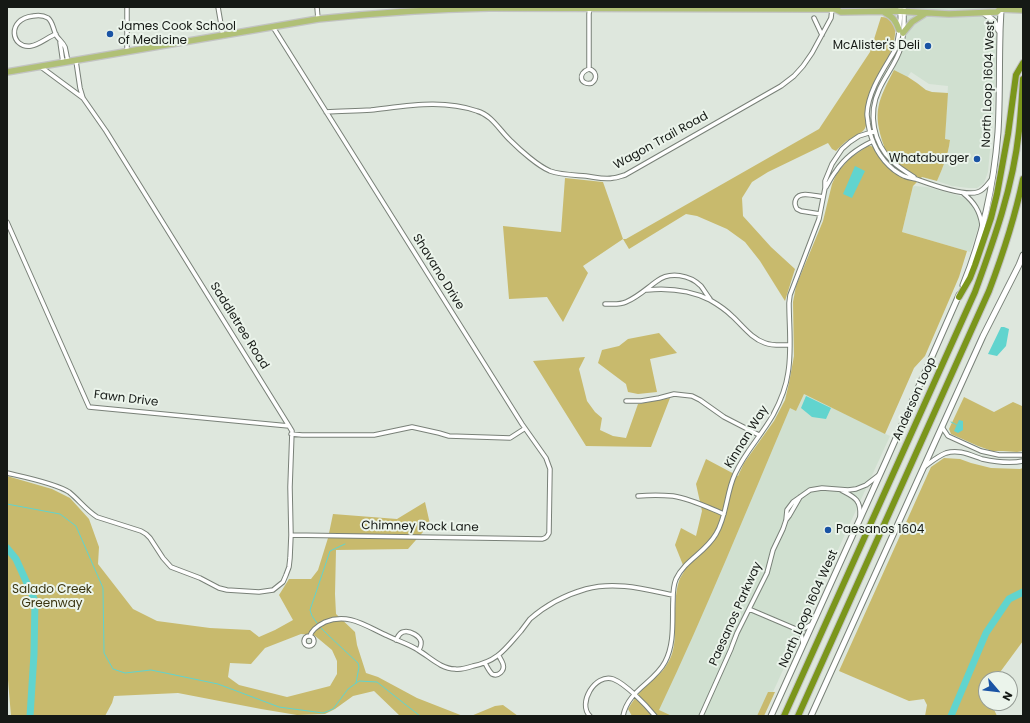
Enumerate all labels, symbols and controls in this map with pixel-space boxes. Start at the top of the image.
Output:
place label: James Cook School of Medicine [118,20,236,48]
street label: North Loop 1604 West [980,20,998,148]
marker: James Cook School of Medicine [105,29,115,39]
place label: McAlister's Deli [833,39,920,53]
marker: McAlister's Deli [923,41,933,51]
street label: Wagon Trail Road [611,109,711,173]
place label: Whataburger [889,152,969,166]
marker: Whataburger [972,154,982,164]
street label: Shavano Drive [409,232,467,312]
street label: Saddletree Road [206,280,272,372]
street label: Anderson Loop [890,355,940,443]
street label: Fawn Drive [93,388,159,410]
street label: Kinnan Way [722,403,772,471]
street label: Chimney Rock Lane [361,519,479,535]
place label: Paesanos 1604 [836,523,924,537]
marker: Paesanos 1604 [823,525,833,535]
street label: North Loop 1604 West [777,548,841,670]
street label: Paesanos Parkway [707,560,765,668]
park label: Salado Creek Greenway [12,583,92,611]
north arrow [978,671,1018,711]
text: N [999,689,1017,704]

